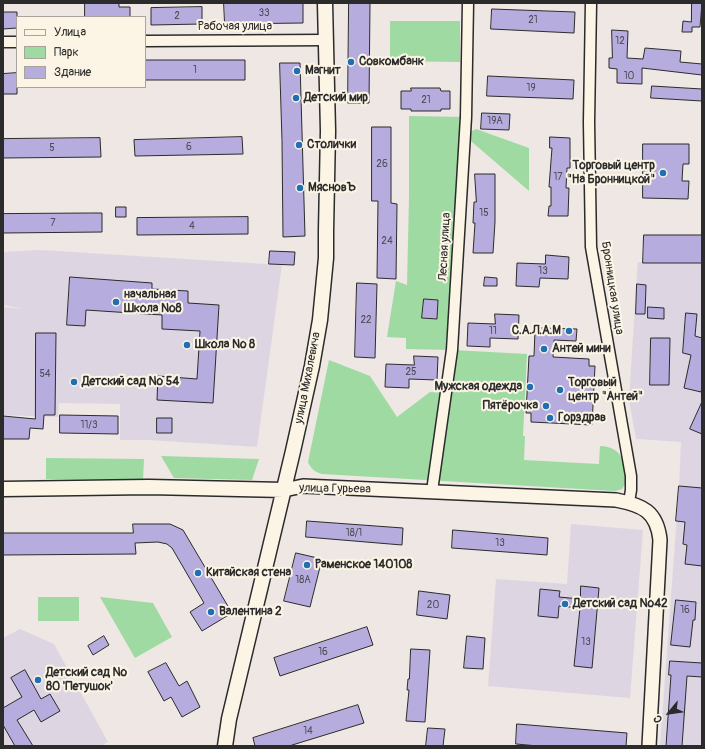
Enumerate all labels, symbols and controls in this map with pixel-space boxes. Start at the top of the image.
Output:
house number: 33 [258,7,270,19]
house number: 2 [174,10,180,22]
house number: 21 [528,14,538,26]
legend [16,16,146,88]
street label: Рабочая улица [198,20,272,34]
text: Улица [54,25,86,40]
house number: 12 [615,35,625,47]
text: Парк [54,45,79,60]
place label: Совкомбанк [359,55,424,69]
marker: Совкомбанк [346,57,356,67]
house number: 1 [193,64,197,76]
place label: Магнит [305,64,341,78]
text: Здание [54,65,91,80]
marker: Магнит [292,66,302,76]
house number: 10 [624,70,634,82]
house number: 19 [526,82,536,94]
place label: Детский мир [304,91,368,105]
marker: Детский мир [291,93,301,103]
house number: 21 [421,94,431,106]
house number: 19А [487,115,503,127]
place label: Столички [307,138,356,152]
marker: Столички [294,140,304,150]
house number: 6 [186,141,192,153]
house number: 5 [49,142,55,154]
house number: 26 [376,158,388,170]
place label: Торговый центр "На Бронницкой" [567,159,655,187]
marker: Торговый центр "На Бронницкой" [658,168,668,178]
house number: 17 [553,171,563,183]
place label: МясновЪ [308,181,356,195]
marker: МясновЪ [295,183,305,193]
house number: 15 [479,207,489,219]
street label: Лесная улица [436,212,454,282]
house number: 7 [50,217,56,229]
house number: 4 [189,220,195,232]
house number: 24 [381,235,393,247]
street label: Бронницкая улица [598,240,626,336]
house number: 13 [538,265,548,277]
place label: начальная Школа №8 [124,288,182,316]
marker: начальная Школа №8 [111,297,121,307]
house number: 22 [360,314,372,326]
place label: С.А.Л.А.М [512,324,561,338]
house number: 11 [489,325,497,337]
marker: С.А.Л.А.М [564,326,574,336]
street label: улица Михалевича [292,331,324,425]
place label: Школа № 8 [195,338,255,352]
marker: Школа № 8 [182,340,192,350]
place label: Антей мини [552,342,611,356]
marker: Антей мини [539,344,549,354]
house number: 25 [405,366,417,378]
house number: 54 [39,368,51,380]
place label: Детский сад № 54 [82,375,179,389]
place label: Торговый центр "Антей" [568,376,643,404]
marker: Детский сад № 54 [69,377,79,387]
place label: Мужская одежда [434,380,522,394]
marker: Мужская одежда [525,382,535,392]
marker: Торговый центр "Антей" [555,385,565,395]
place label: Пятёрочка [483,399,538,413]
marker: Пятёрочка [541,401,551,411]
place label: Горздрав [558,411,606,425]
marker: Горздрав [545,413,555,423]
house number: 11/3 [81,419,97,431]
street label: улица Гурьева [299,481,371,497]
house number: 18/1 [346,527,362,539]
house number: 13 [495,537,505,549]
place label: Раменское 140108 [315,558,412,572]
marker: Раменское 140108 [302,560,312,570]
place label: Китайская стена [206,566,291,580]
marker: Китайская стена [193,568,203,578]
house number: 18А [295,574,311,586]
place label: Детский сад №42 [573,597,668,611]
house number: 20 [427,599,439,611]
marker: Детский сад №42 [560,599,570,609]
house number: 16 [680,604,690,616]
place label: Валентина 2 [219,605,282,619]
marker: Валентина 2 [206,607,216,617]
house number: 13 [581,636,591,648]
house number: 16 [318,646,328,658]
place label: Детский сад № 80 'Петушок' [46,666,127,694]
marker: Детский сад № 80 'Петушок' [33,675,43,685]
north arrow [649,693,689,733]
text: С [651,713,665,725]
house number: 14 [303,725,313,737]

